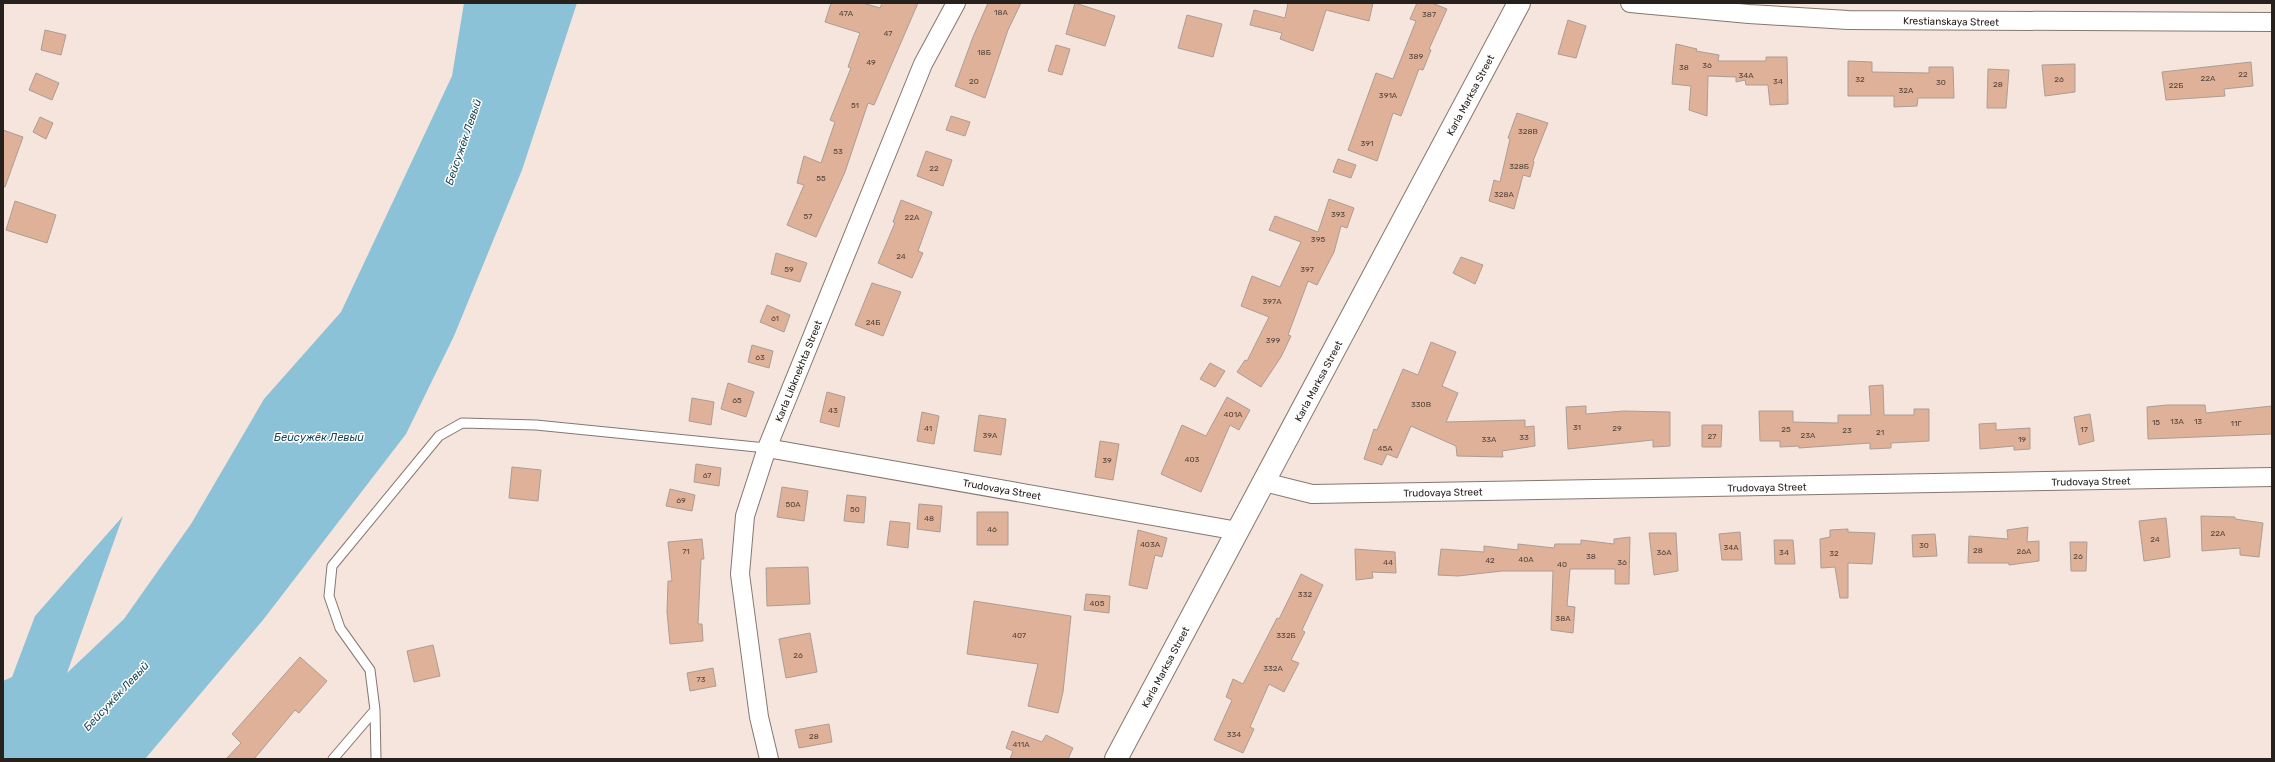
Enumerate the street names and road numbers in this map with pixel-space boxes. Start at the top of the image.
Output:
street label: Krestianskaya Street [1903,15,1999,29]
street label: Karla Marksa Street [1444,53,1497,138]
street label: Karla Libknekhta Street [773,319,825,424]
street label: Karla Marksa Street [1292,339,1345,424]
street label: Trudovaya Street [2051,475,2131,489]
street label: Trudovaya Street [962,477,1042,503]
street label: Trudovaya Street [1727,481,1807,495]
street label: Trudovaya Street [1403,486,1483,500]
street label: Karla Marksa Street [1139,625,1192,710]

